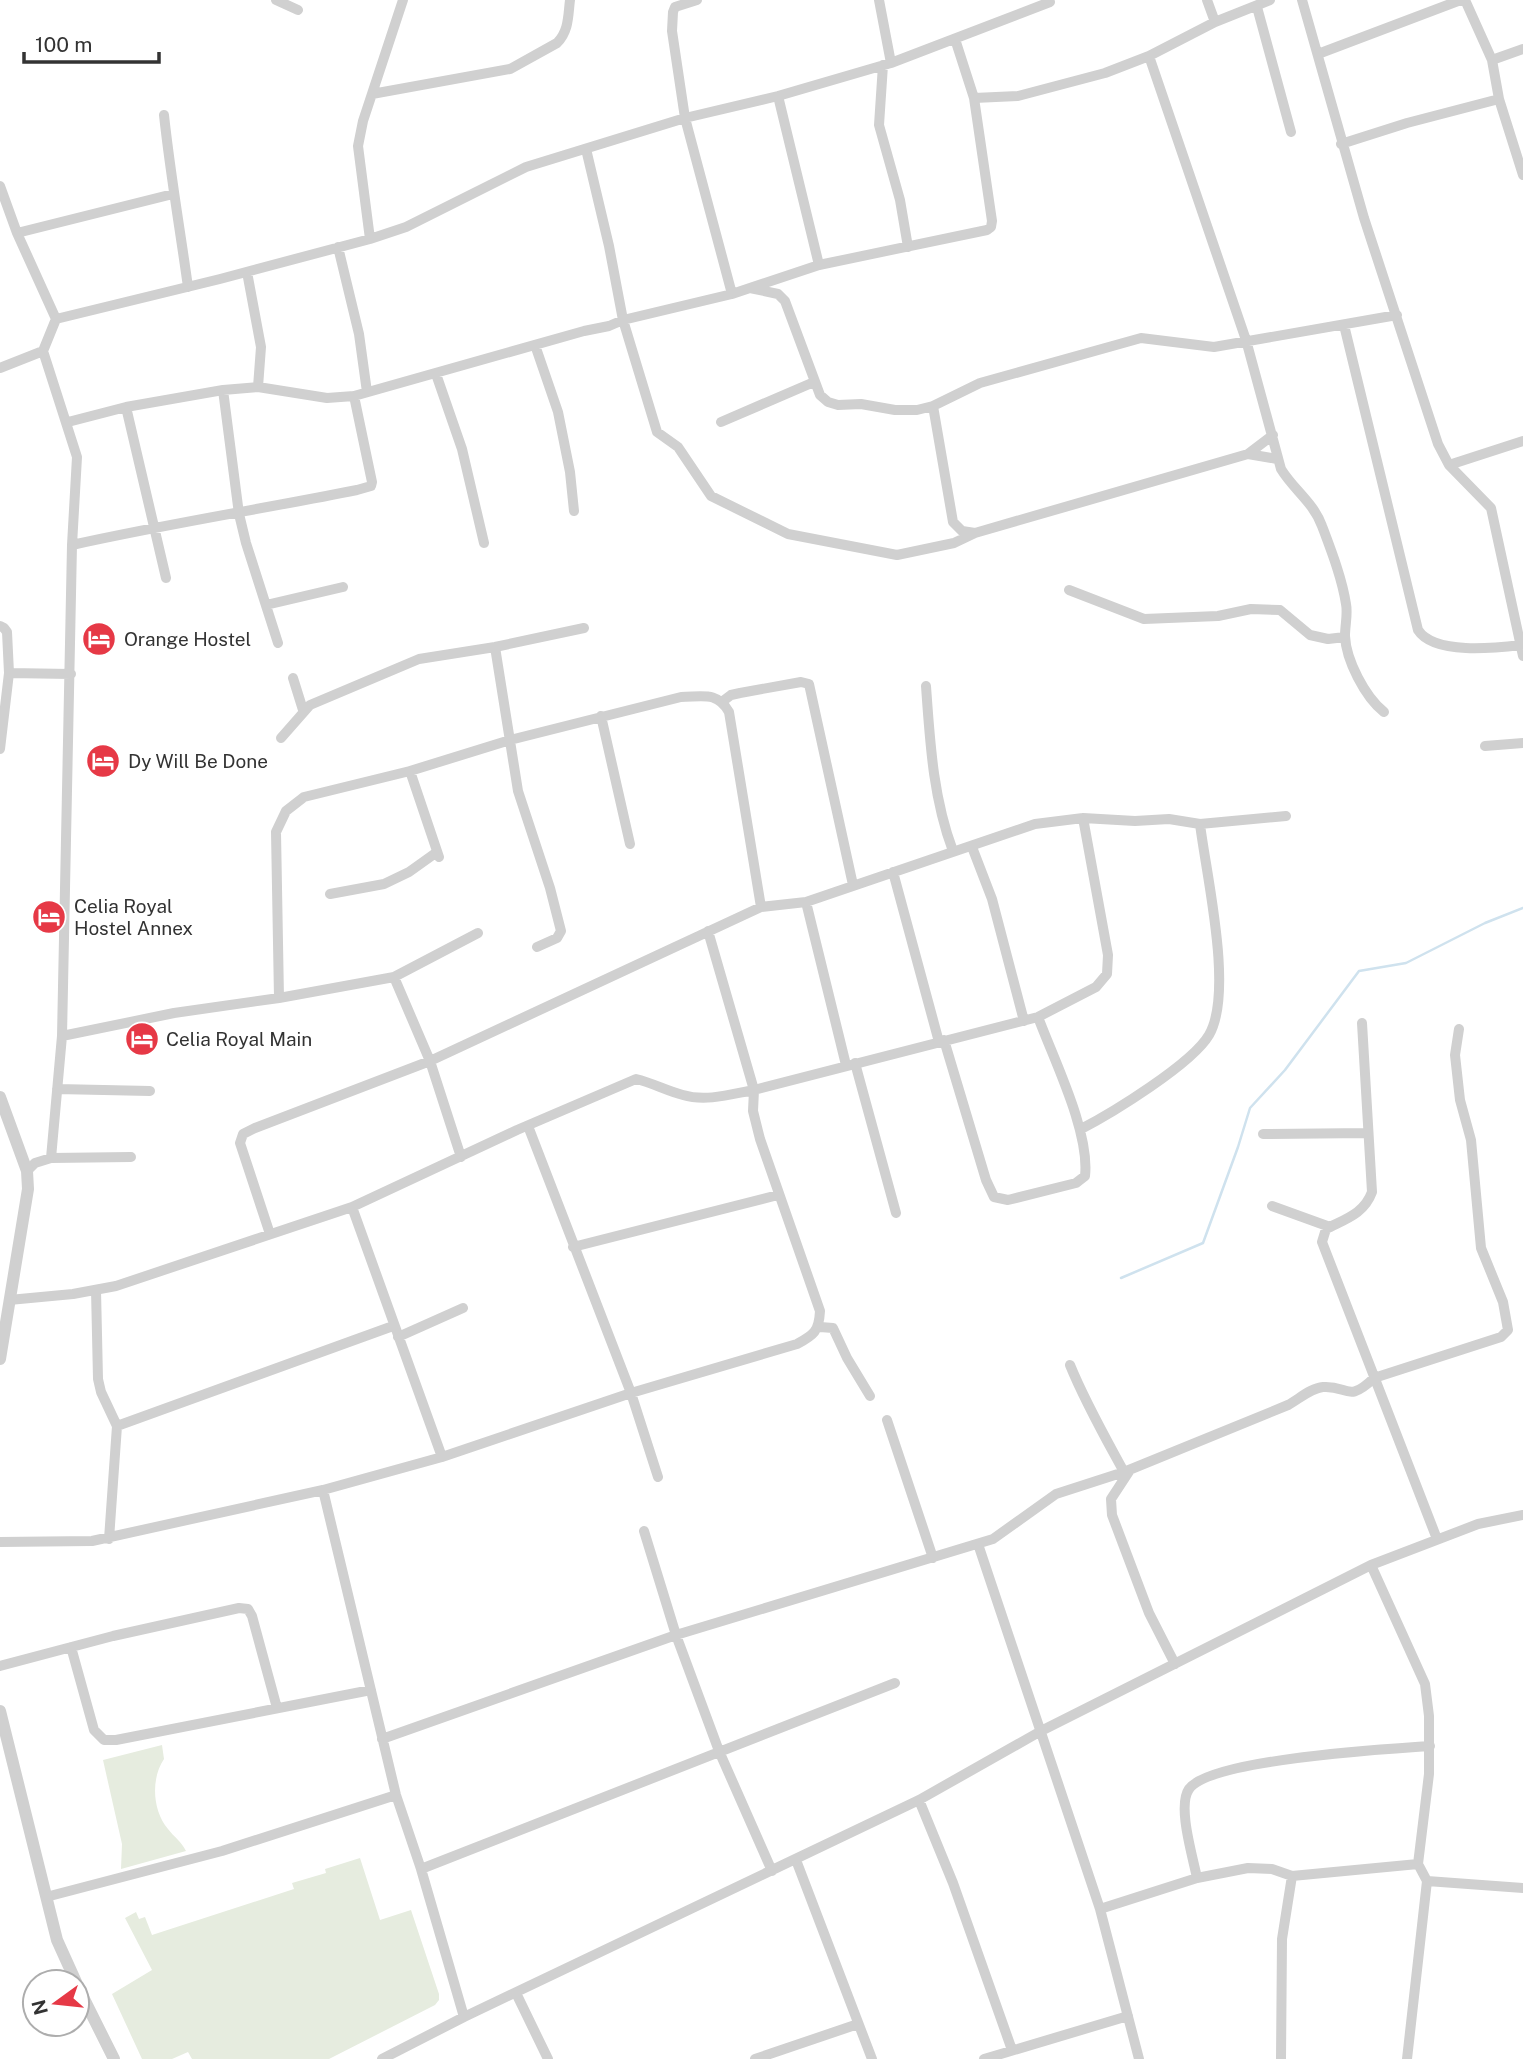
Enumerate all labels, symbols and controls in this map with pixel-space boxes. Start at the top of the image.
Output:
scale bar [24,21,159,65]
text: 100 m [35,32,92,57]
hotel icon: Orange Hostel [80,620,118,658]
place label: Orange Hostel [124,628,251,650]
hotel icon: Dy Will Be Done [84,742,122,780]
place label: Dy Will Be Done [128,750,268,772]
place label: Celia Royal Hostel Annex [74,895,193,939]
hotel icon: Celia Royal Hostel Annex [30,898,68,936]
hotel icon: Celia Royal Main [123,1020,161,1058]
place label: Celia Royal Main [166,1028,312,1050]
north arrow [21,1968,91,2038]
text: N [27,1997,52,2017]

